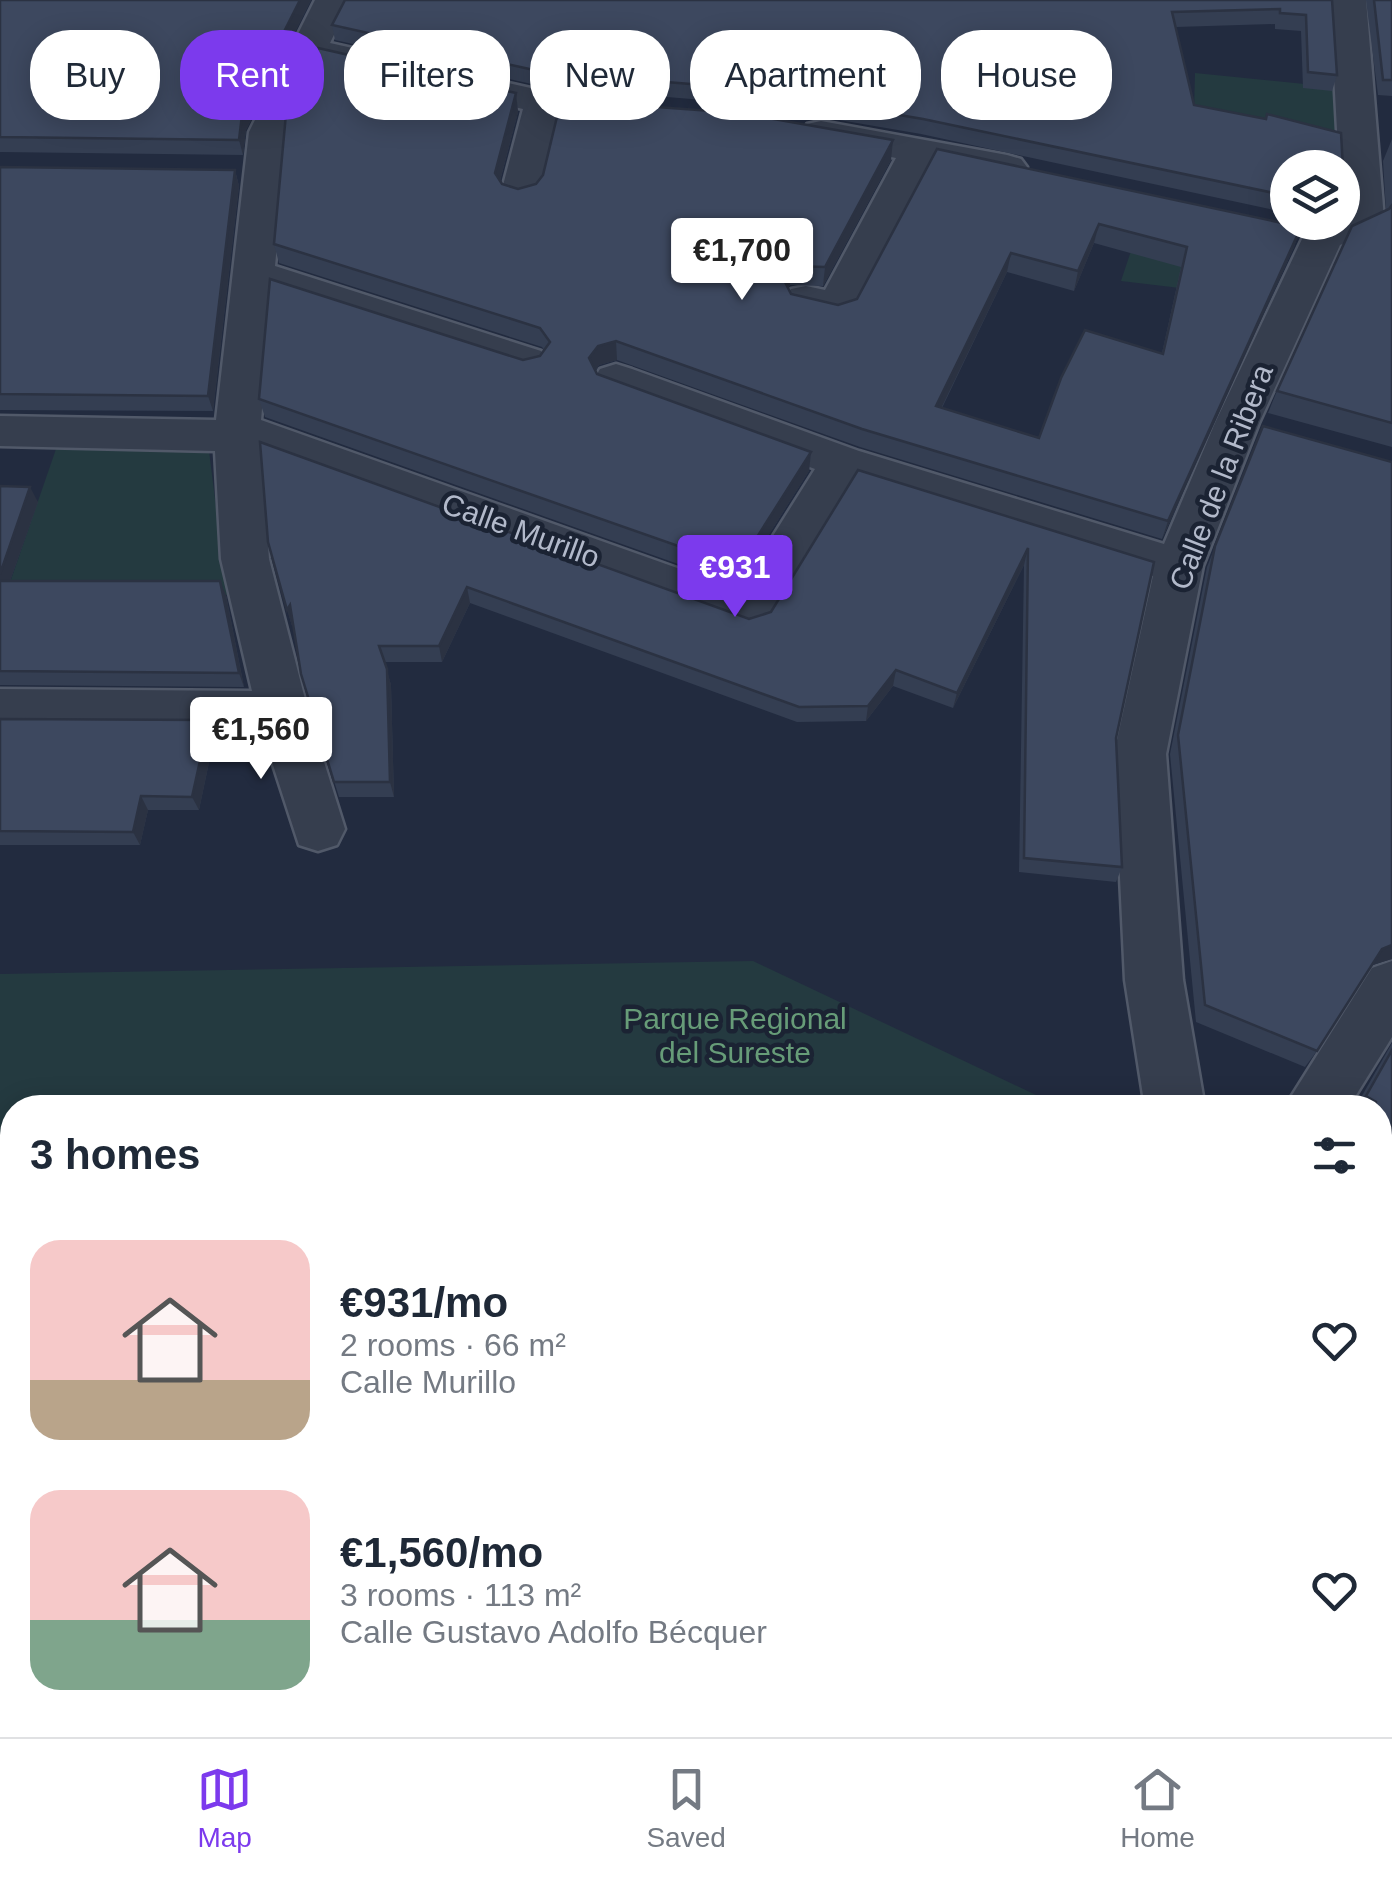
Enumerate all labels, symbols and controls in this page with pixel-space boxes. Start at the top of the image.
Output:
chip: Buy [30,30,160,120]
chip: Rent [180,30,324,120]
chip: Filters [344,30,510,120]
chip: New [530,30,670,120]
chip: Apartment [690,30,921,120]
chip: House [941,30,1112,120]
map controls [1270,150,1360,240]
button: layers [1270,150,1360,240]
pin: €1,700 [661,218,823,303]
text: €1,700 [693,232,791,268]
street label: Calle de la Ribera [1163,359,1279,594]
street label: Calle Murillo [438,486,604,574]
pin: €931 [676,535,794,620]
text: €931 [699,549,771,585]
pin: €1,560 [180,697,342,782]
text: €1,560 [212,711,310,747]
park label: Parque Regional del Sureste [623,1002,847,1069]
icon: filters [1307,1128,1362,1183]
text: 3 homes [30,1131,200,1178]
text: €931/mo [340,1279,508,1326]
icon: home [110,1280,230,1400]
icon: heart [1307,1313,1362,1368]
text: 2 rooms · 66 m² [340,1327,566,1363]
text: Calle Murillo [340,1364,516,1400]
text: €1,560/mo [340,1529,543,1576]
icon: home [110,1530,230,1650]
icon: heart [1307,1563,1362,1618]
text: 3 rooms · 113 m² [340,1577,581,1613]
text: Calle Gustavo Adolfo Bécquer [340,1614,767,1650]
tab: Map [197,1762,252,1854]
tab: Saved [646,1762,726,1854]
tab: Home [1120,1762,1195,1854]

